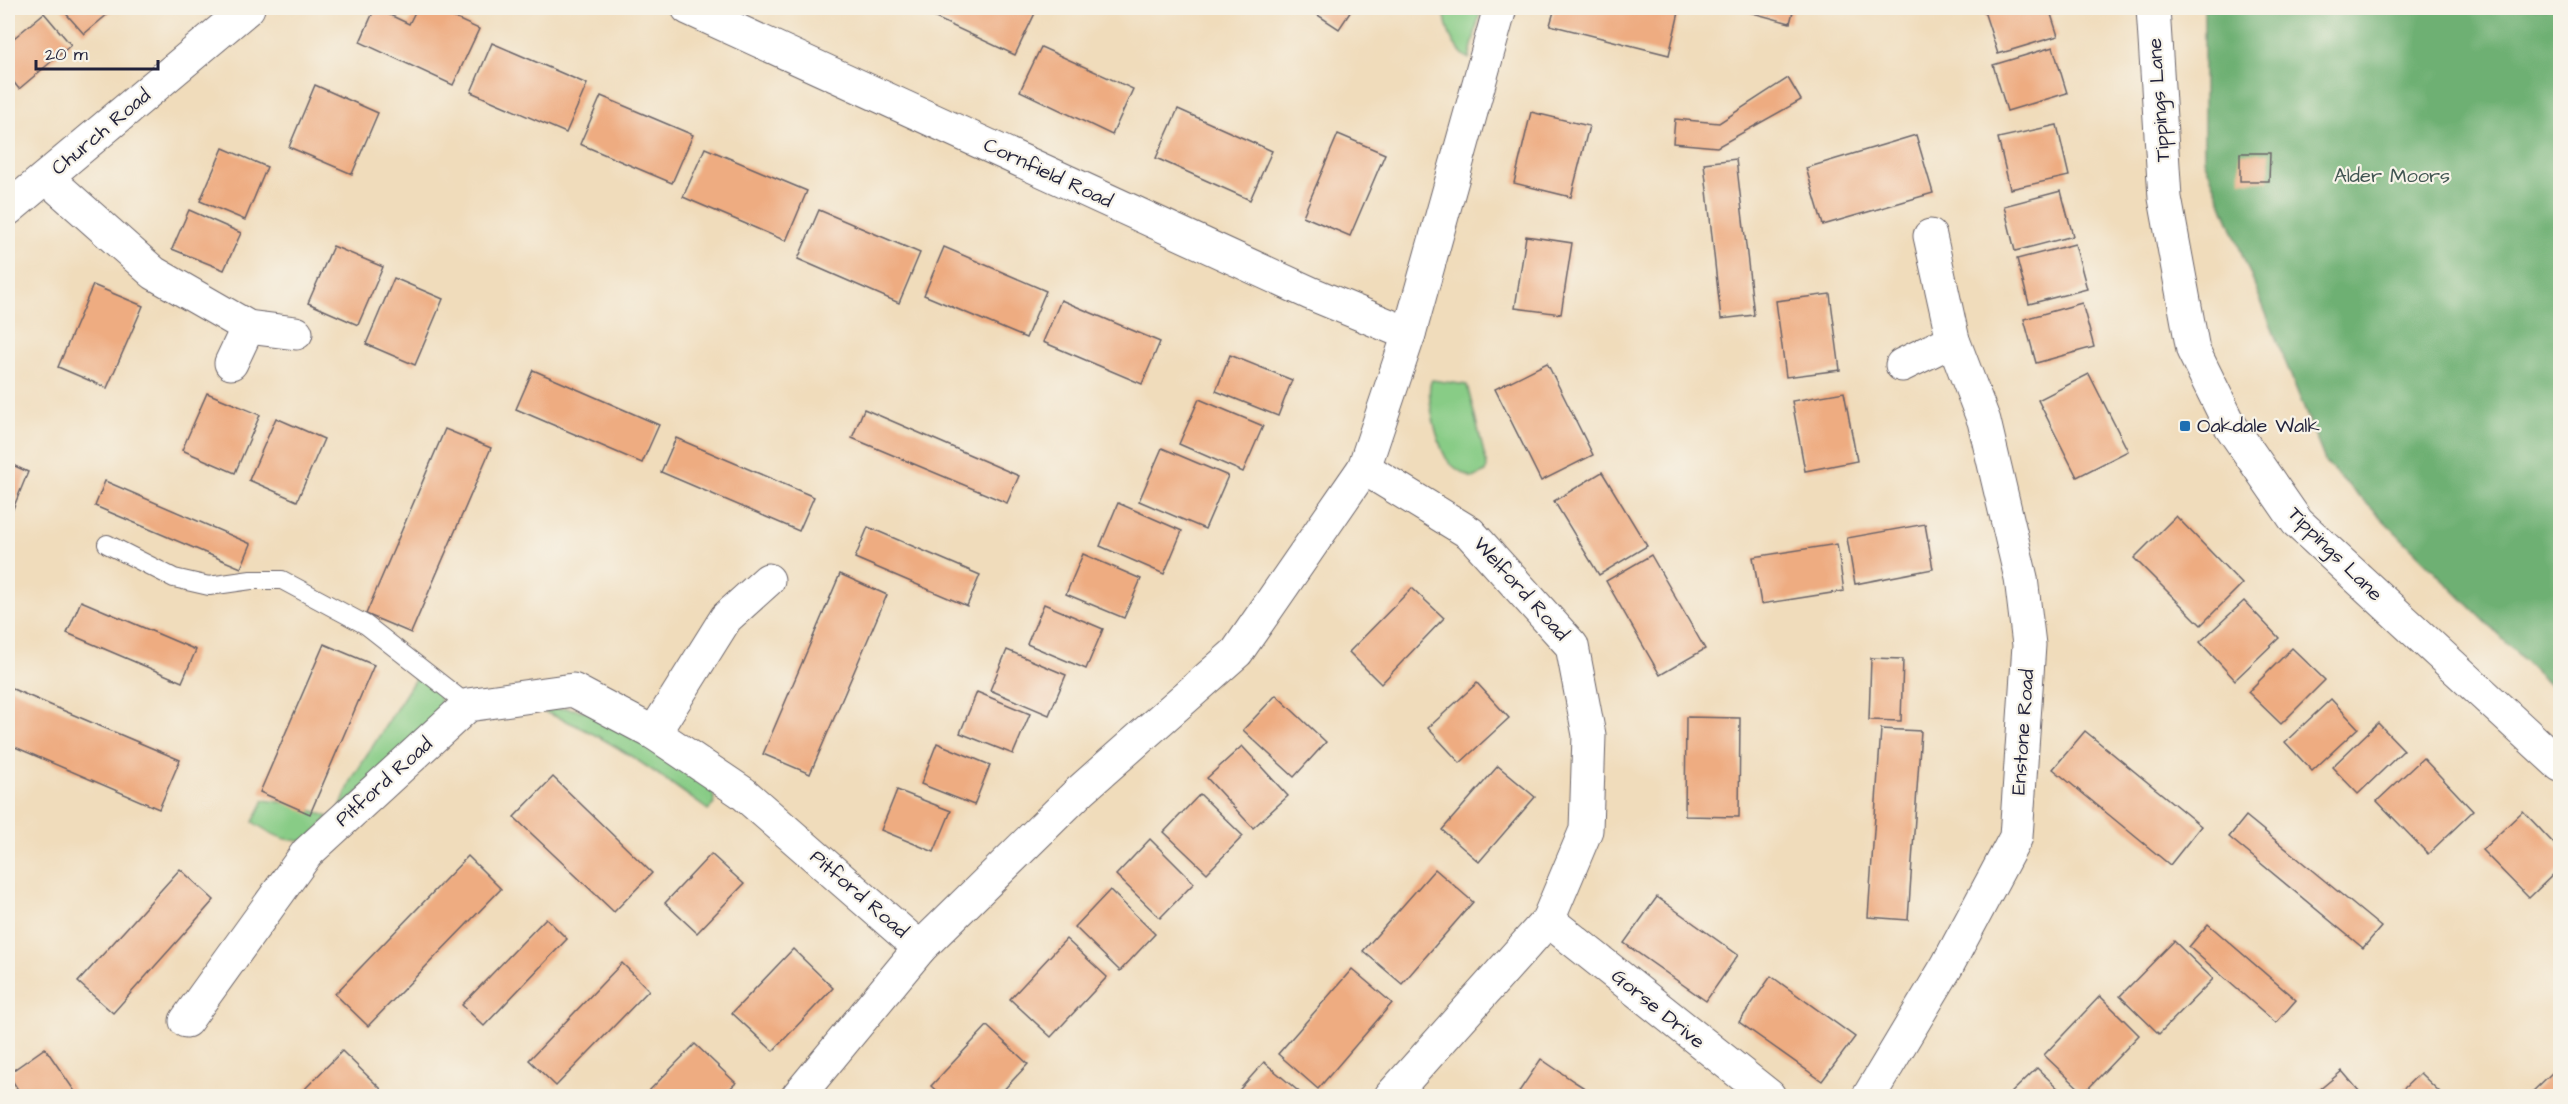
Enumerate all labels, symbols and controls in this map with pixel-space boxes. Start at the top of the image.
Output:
scale bar [36,33,158,71]
street label: Tippings Lane [2141,37,2178,163]
text: 20 m [45,42,88,67]
street label: Church Road [45,82,157,182]
street label: Cornfield Road [979,131,1117,215]
park label: Alder Moors [2334,162,2450,190]
place label: Oakdale Walk [2197,412,2320,440]
marker: Oakdale Walk [2178,419,2192,433]
street label: Tippings Lane [2281,500,2389,609]
street label: Welford Road [1467,531,1575,647]
street label: Enstone Road [2005,668,2041,796]
street label: Pitford Road [329,731,439,833]
street label: Pitford Road [804,843,914,945]
street label: Gorse Drive [1605,962,1711,1056]

